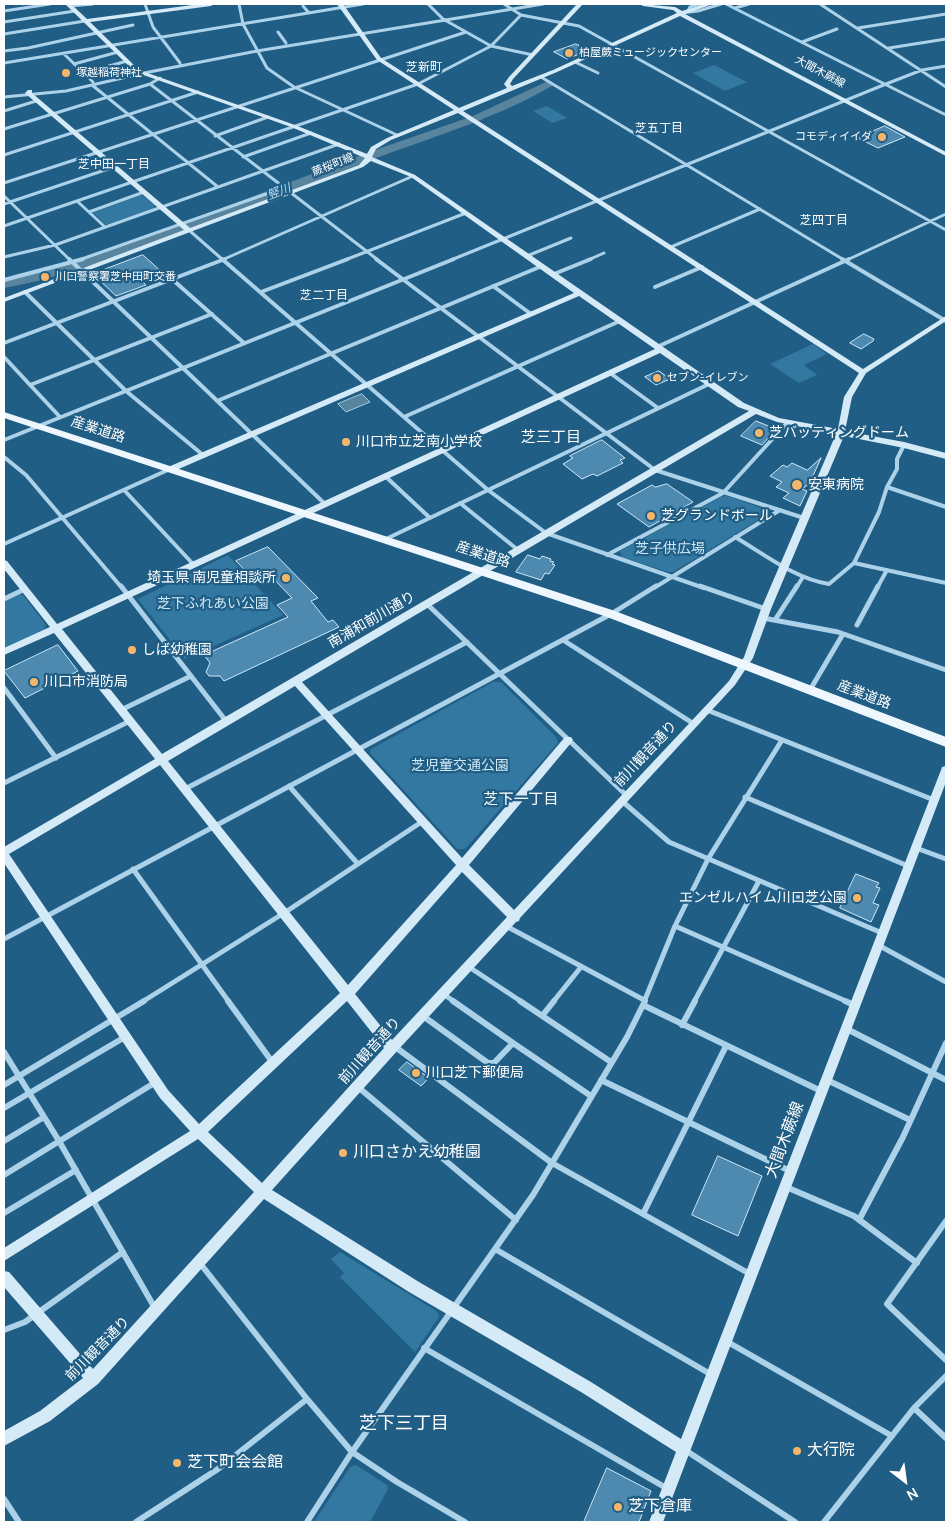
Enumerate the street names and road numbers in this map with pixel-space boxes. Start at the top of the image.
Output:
street label: 大間木蕨線 [793,53,847,91]
street label: 蕨桜町線 [310,151,356,179]
street label: 産業道路 [69,413,127,447]
street label: 産業道路 [454,538,512,572]
street label: 南浦和前川通り [325,588,419,652]
street label: 産業道路 [835,677,893,713]
street label: 前川観音通り [611,718,681,790]
street label: 前川観音通り [336,1014,404,1088]
street label: 大間木蕨線 [762,1099,808,1181]
street label: 前川観音通り [62,1313,134,1385]

